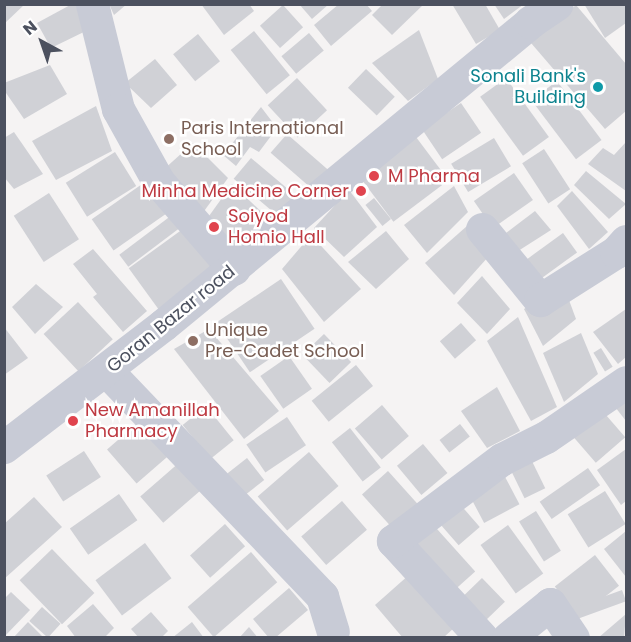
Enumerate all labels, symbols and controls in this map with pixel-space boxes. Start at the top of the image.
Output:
north arrow [12,12,72,72]
text: N [18,15,42,41]
place label: Sonali Bank's Building [470,66,586,109]
marker: Sonali Bank's Building [591,80,605,94]
place label: Paris International School [181,118,344,160]
marker: Paris International School [162,132,176,146]
place label: M Pharma [388,165,480,187]
marker: M Pharma [365,167,383,185]
place label: Minha Medicine Corner [141,180,349,202]
marker: Minha Medicine Corner [354,184,368,198]
place label: Soiyod Homio Hall [228,206,325,248]
marker: Soiyod Homio Hall [205,218,223,236]
street label: Goran Bazar road [103,261,239,377]
place label: Unique Pre-Cadet School [205,320,364,362]
marker: Unique Pre-Cadet School [186,334,200,348]
place label: New Amanillah Pharmacy [85,400,220,442]
marker: New Amanillah Pharmacy [66,414,80,428]

